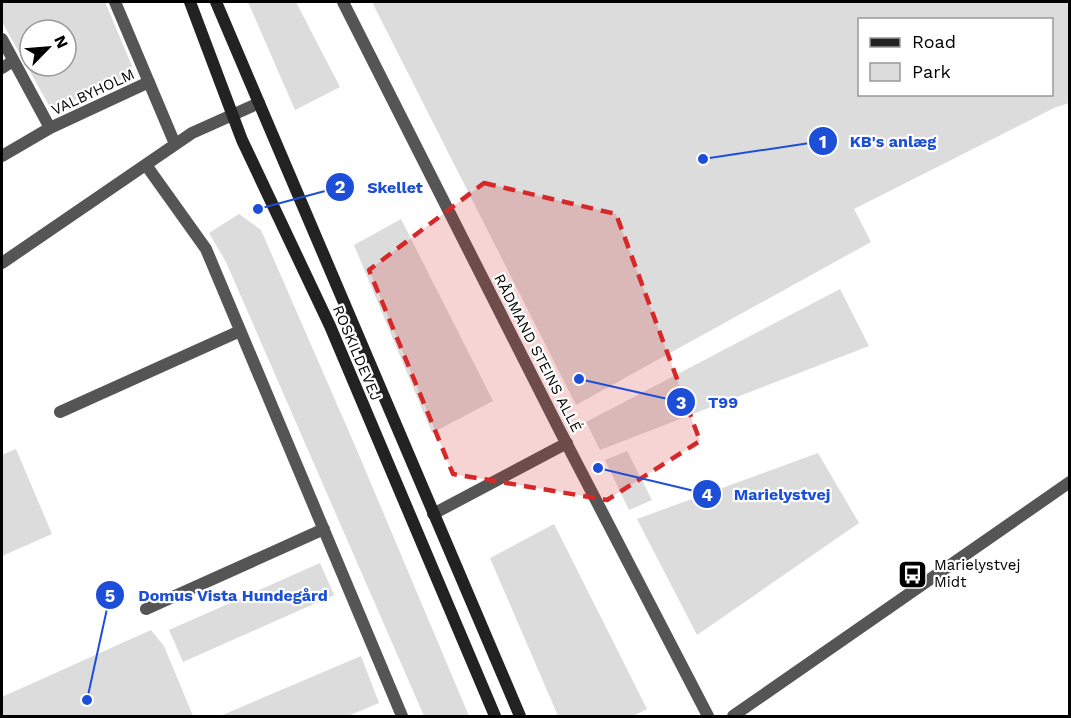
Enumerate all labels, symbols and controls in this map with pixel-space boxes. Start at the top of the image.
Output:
north arrow [18,18,78,78]
legend [858,18,1053,96]
text: Road [912,31,956,52]
text: N [50,32,72,51]
text: Park [912,61,951,82]
street label: VALBYHOLM [49,65,137,119]
callout: KB's anlæg [808,124,948,158]
text: 1 [819,131,827,152]
text: KB's anlæg [850,132,936,151]
callout: Skellet [325,170,434,204]
text: 2 [335,176,345,197]
text: Skellet [367,178,423,197]
street label: RÅDMAND STEINS ALLÉ [490,271,586,435]
street label: ROSKILDEVEJ [329,303,385,403]
callout: T99 [666,385,750,419]
text: 3 [676,392,686,413]
text: T99 [708,393,738,412]
callout: Marielystvej [692,477,843,511]
text: 4 [701,484,713,505]
text: Marielystvej [734,485,830,504]
place label: Marielystvej Midt [934,556,1020,591]
bus stop icon: Marielystvej Midt [897,558,929,590]
callout: Domus Vista Hundegård [95,578,340,612]
text: 5 [105,585,115,606]
text: Domus Vista Hundegård [138,586,328,605]

